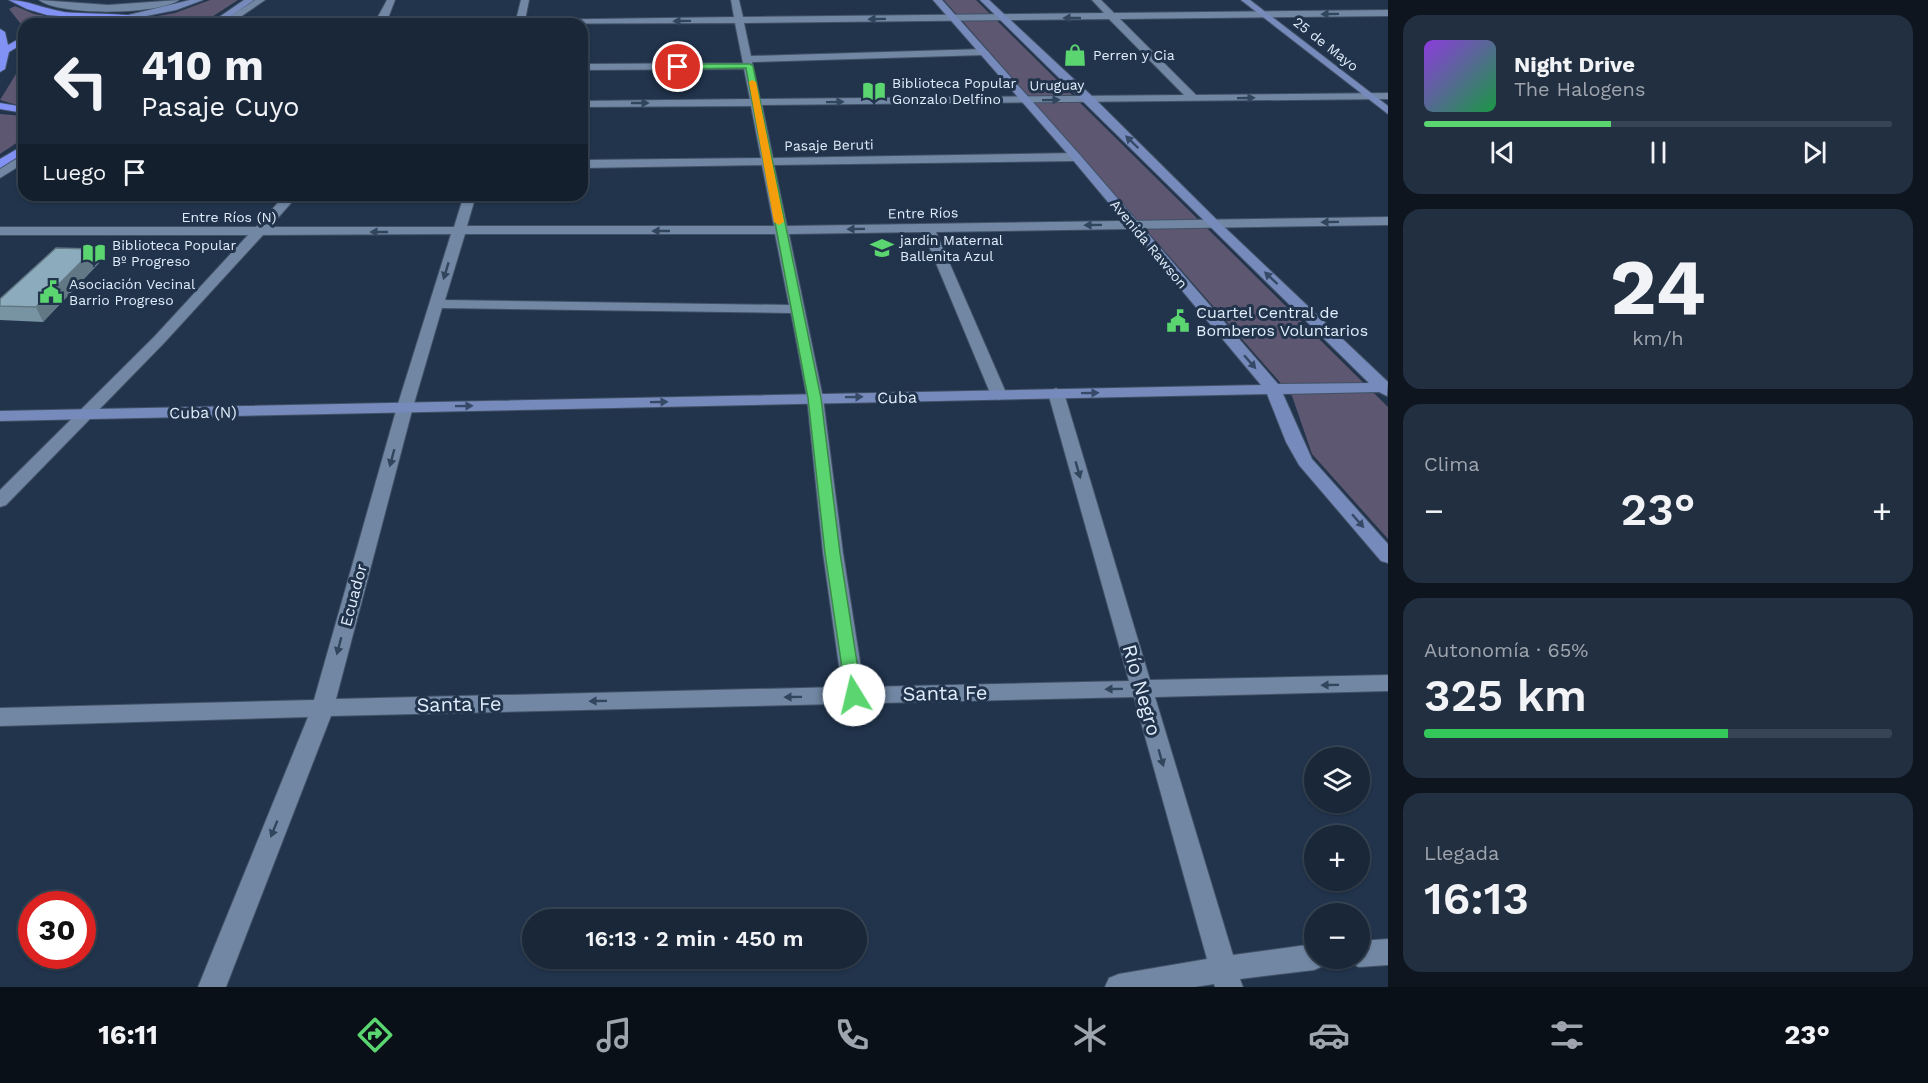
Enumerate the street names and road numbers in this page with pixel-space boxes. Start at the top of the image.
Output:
street label: 25 de Mayo [1290,14,1362,74]
street label: Uruguay [1029,77,1085,93]
street label: Pasaje Beruti [784,136,874,154]
street label: Avenida Rawson [1107,196,1191,292]
street label: Entre Ríos [888,204,958,222]
street label: Entre Ríos (N) [182,209,277,225]
street label: Cuba [877,388,917,407]
street label: Cuba (N) [169,402,237,423]
street label: Ecuador [336,561,371,628]
street label: Río Negro [1118,642,1166,738]
street label: Santa Fe [902,680,988,706]
street label: Santa Fe [416,691,502,717]

